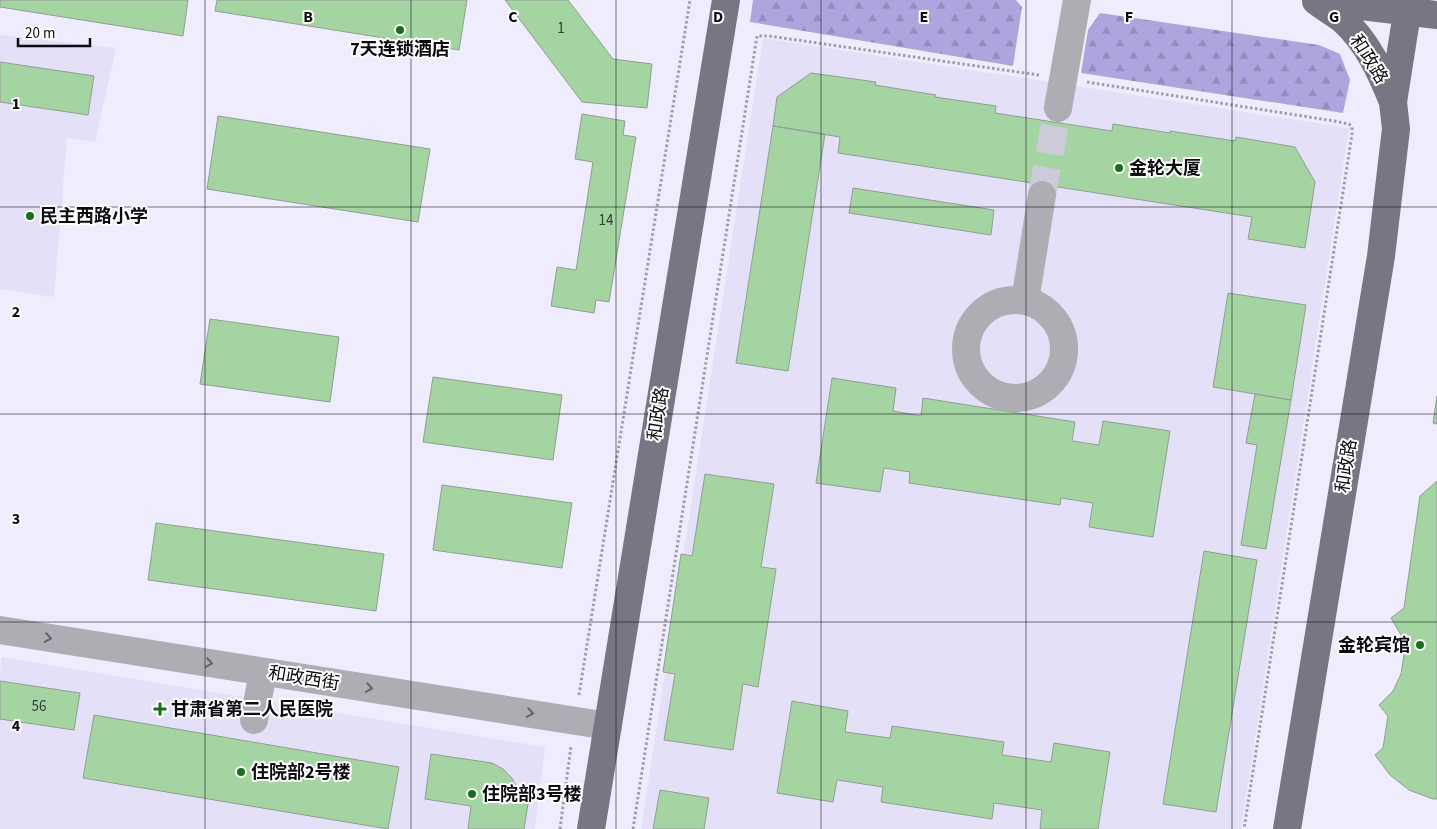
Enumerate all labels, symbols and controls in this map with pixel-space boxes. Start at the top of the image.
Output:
text: B [303,6,313,28]
text: C [508,6,518,28]
text: D [713,6,723,28]
text: E [920,6,928,28]
text: F [1125,6,1133,28]
text: G [1329,6,1339,28]
scale bar [18,15,90,47]
house number: 1 [557,18,565,39]
text: 20 m [25,23,55,44]
marker: 7天连锁酒店 [394,24,406,36]
street label: 和政路 [1344,30,1393,89]
place label: 7天连锁酒店 [350,37,450,62]
text: 1 [12,93,20,115]
place label: 金轮大厦 [1129,156,1201,181]
marker: 金轮大厦 [1113,162,1125,174]
place label: 民主西路小学 [40,204,148,229]
marker: 民主西路小学 [24,210,36,222]
house number: 14 [599,210,614,231]
text: 2 [12,301,20,323]
street label: 和政路 [642,385,675,443]
street label: 和政路 [1330,437,1363,495]
text: 3 [12,508,20,530]
one-way arrow [44,632,53,642]
place label: 金轮宾馆 [1338,633,1410,658]
marker: 金轮宾馆 [1414,639,1426,651]
one-way arrow [204,658,213,668]
street label: 和政西街 [266,661,341,696]
one-way arrow [365,683,374,693]
house number: 56 [32,696,46,717]
place label: 甘肃省第二人民医院 [171,697,333,722]
marker: 甘肃省第二人民医院 [153,702,167,716]
one-way arrow [525,708,534,718]
text: 4 [12,715,21,737]
place label: 住院部2号楼 [251,760,351,785]
marker: 住院部2号楼 [235,766,247,778]
place label: 住院部3号楼 [482,782,582,807]
marker: 住院部3号楼 [466,788,478,800]

